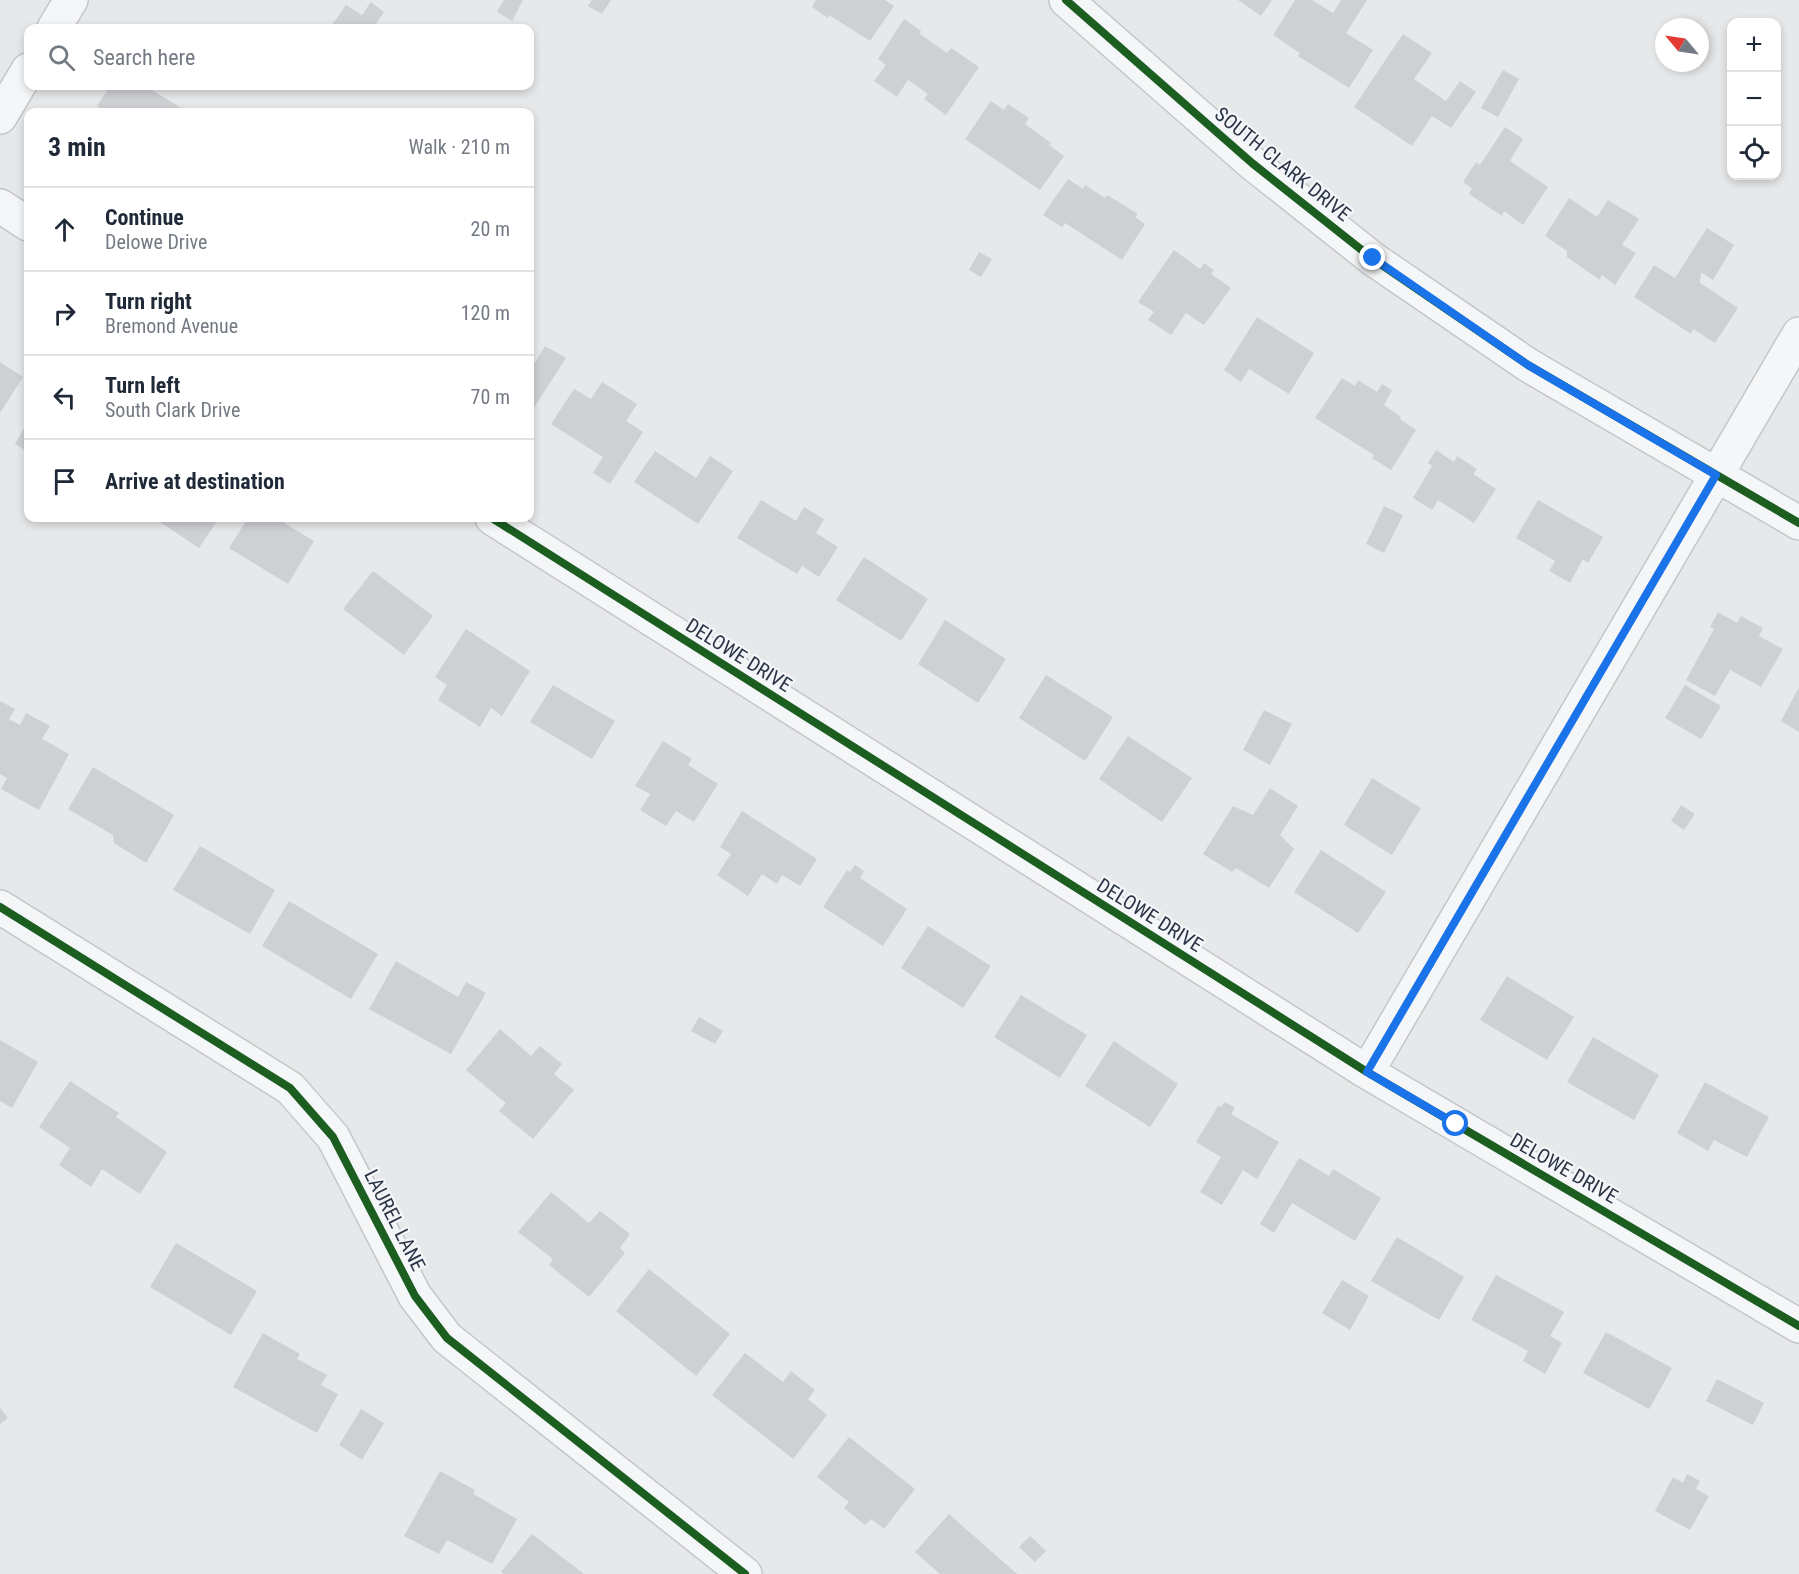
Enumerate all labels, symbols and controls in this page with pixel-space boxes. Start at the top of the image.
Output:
north arrow [1655,18,1709,72]
map controls [1727,18,1781,180]
button: + [1727,18,1781,72]
search box [24,24,534,90]
icon: search [45,41,78,74]
text: Search here [93,45,195,70]
button: − [1727,72,1781,126]
street label: SOUTH CLARK DRIVE [1210,102,1356,226]
button: locate [1727,126,1781,180]
text: 3 min [48,132,106,162]
text: Walk · 210 m [409,135,510,159]
text: Continue [105,205,184,230]
icon: ahead [48,213,81,246]
text: 20 m [471,217,510,241]
text: Delowe Drive [105,230,207,254]
route end [1359,244,1385,270]
text: Turn right [105,289,192,314]
icon: right [48,297,81,330]
text: 120 m [461,301,510,325]
text: Bremond Avenue [105,314,238,338]
text: Turn left [105,373,180,398]
icon: left [48,381,81,414]
text: 70 m [471,385,510,409]
text: South Clark Drive [105,398,240,422]
icon: arrive [48,465,81,498]
text: Arrive at destination [105,469,285,494]
street label: DELOWE DRIVE [682,613,796,697]
street label: DELOWE DRIVE [1093,873,1207,957]
route start [1442,1110,1468,1136]
street label: DELOWE DRIVE [1506,1128,1622,1208]
street label: LAUREL LANE [359,1165,431,1275]

